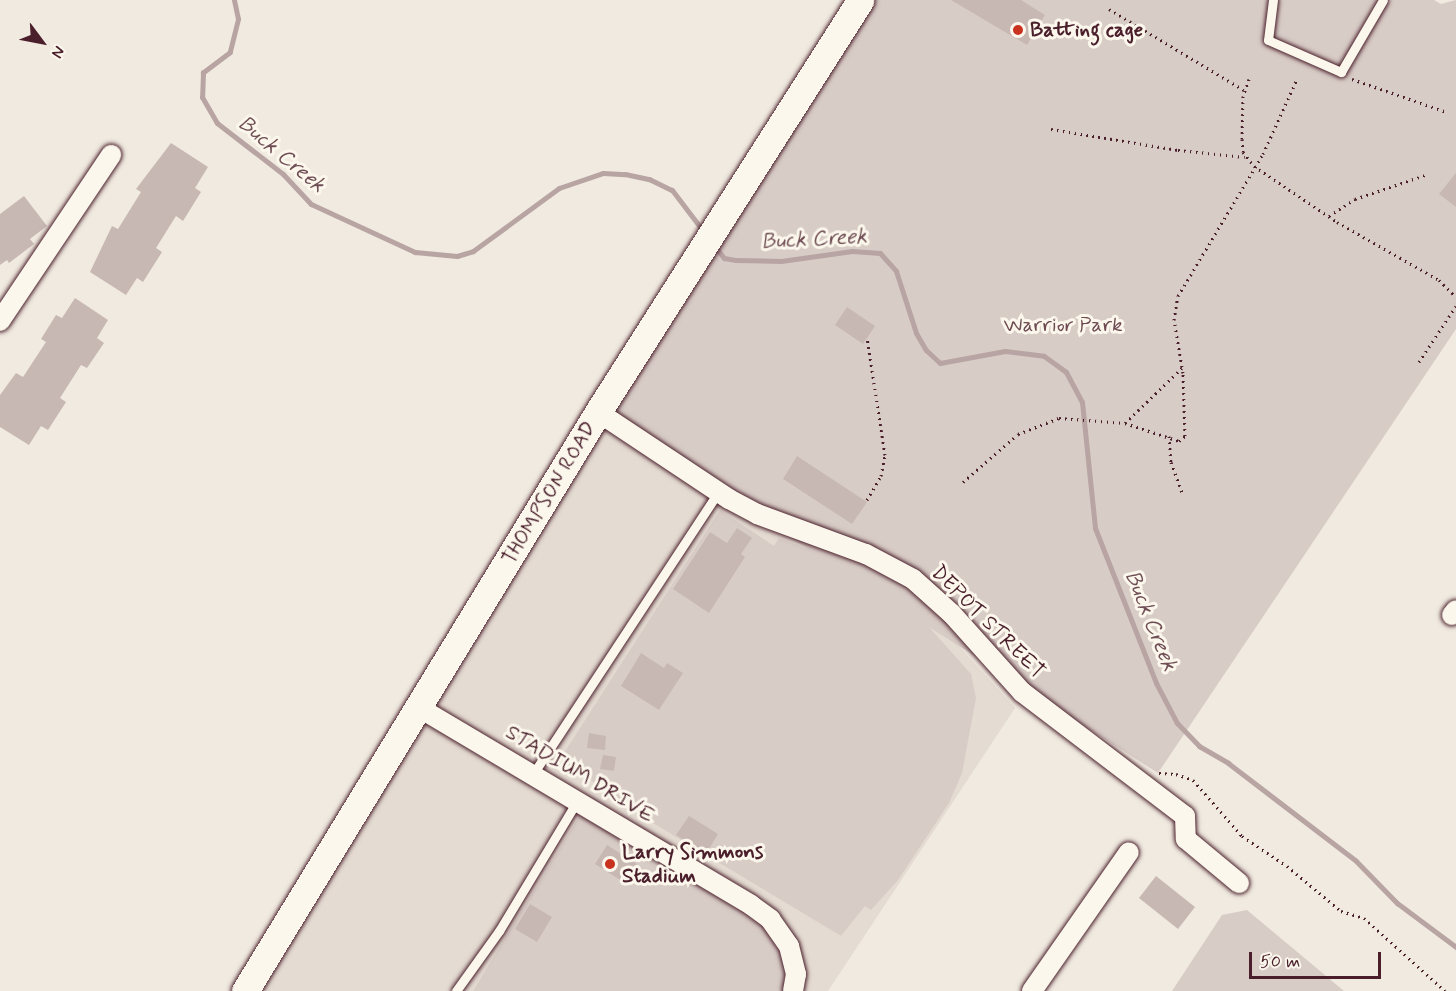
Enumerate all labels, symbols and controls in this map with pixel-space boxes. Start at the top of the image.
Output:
north arrow [12,12,72,72]
place label: Batting cage [1030,17,1144,43]
marker: Batting cage [1011,23,1025,37]
text: N [46,42,69,62]
water label: Buck Creek [232,111,330,199]
water label: Buck Creek [760,224,868,256]
park label: Warrior Park [1004,312,1122,338]
street label: THOMPSON ROAD [496,416,602,570]
street label: DEPOT STREET [926,560,1050,684]
water label: Buck Creek [1118,567,1182,675]
street label: STADIUM DRIVE [501,720,659,828]
place label: Larry Simmons Stadium [622,839,767,889]
marker: Larry Simmons Stadium [603,857,617,871]
scale bar [1252,940,1384,978]
text: 50 m [1260,950,1300,974]

